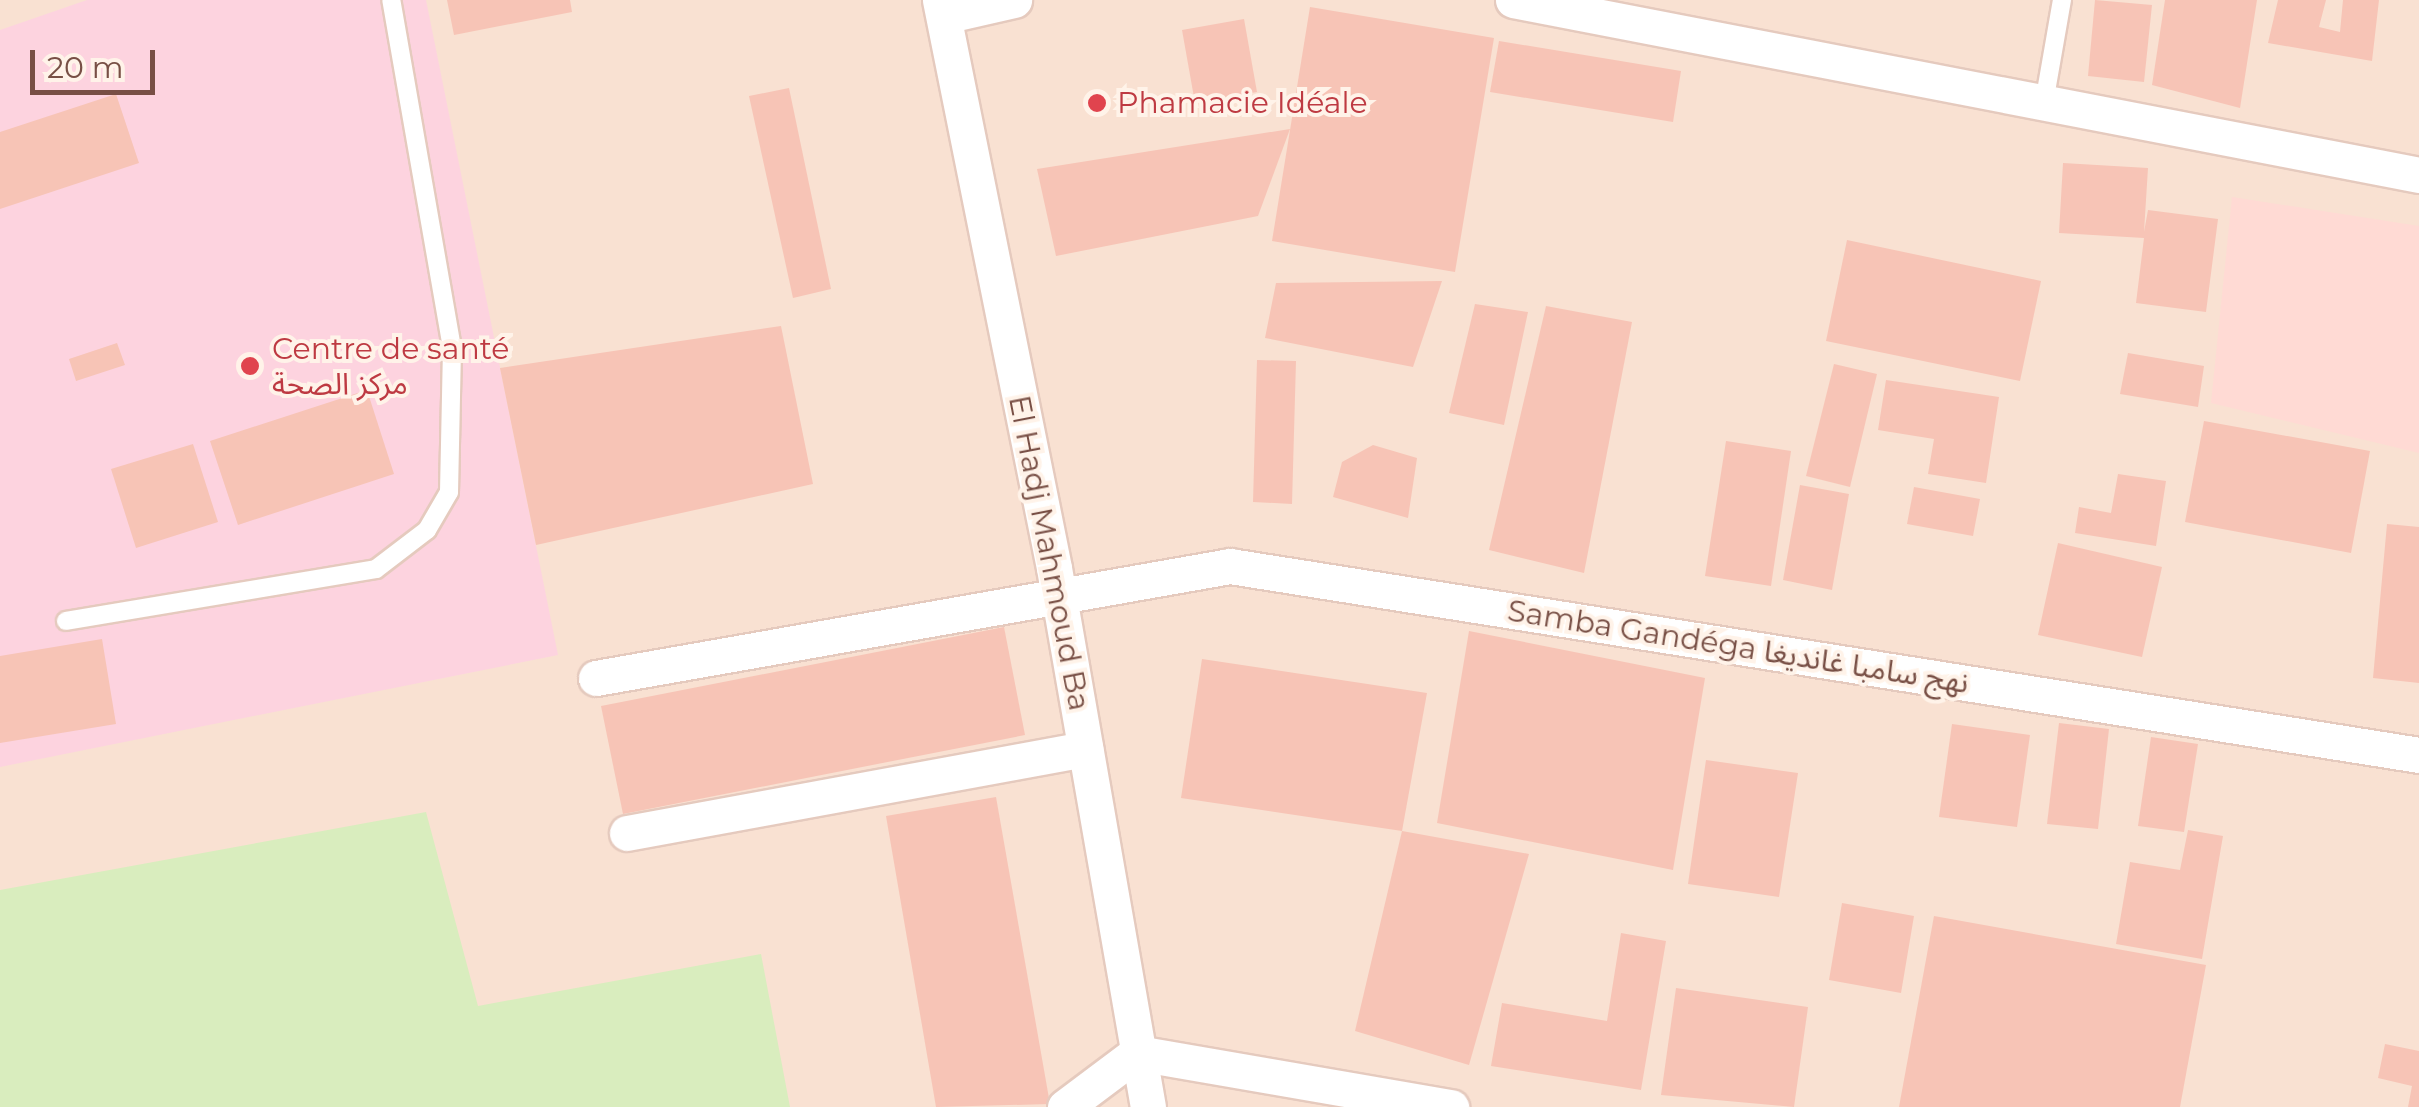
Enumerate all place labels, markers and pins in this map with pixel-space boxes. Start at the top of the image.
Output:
place label: Phamacie Idéale [1117,85,1368,121]
marker: Phamacie Idéale [1086,92,1108,114]
place label: Centre de santé مركز الصحة [272,331,509,402]
marker: Centre de santé مركز الصحة [237,353,263,379]

